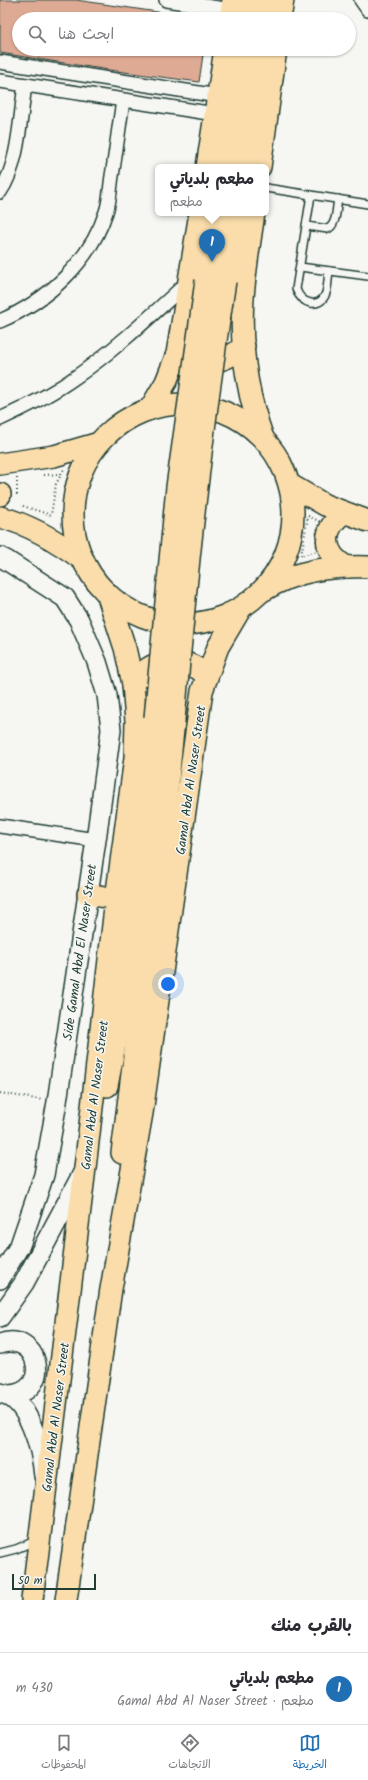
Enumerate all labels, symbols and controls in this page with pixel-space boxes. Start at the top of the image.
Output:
search box [12,12,356,56]
icon: search [26,23,48,45]
text: ابحث هنا [58,23,114,47]
popup [155,164,269,216]
text: مطعم بلدياتي [170,168,254,192]
text: مطعم [170,192,203,213]
pin: 1 [199,229,225,262]
street label: Gamal Abd Al Naser Street [171,703,212,856]
street label: Side Gamal Abd El Naser Street [58,862,103,1042]
your location [158,974,178,994]
street label: Gamal Abd Al Naser Street [76,1018,115,1171]
street label: Gamal Abd Al Naser Street [37,1340,76,1493]
scale bar [12,1572,96,1591]
text: 50 m [18,1572,43,1590]
text: بالقرب منك [271,1613,352,1640]
text: مطعم بلدياتي [230,1667,314,1691]
text: 430 m [16,1678,53,1699]
text: 1 [337,1678,341,1699]
text: مطعم · Gamal Abd Al Naser Street [117,1691,314,1712]
tab: المحفوظات [41,1732,86,1774]
tab: الاتجاهات [168,1732,211,1774]
tab: الخريطة [293,1732,327,1774]

